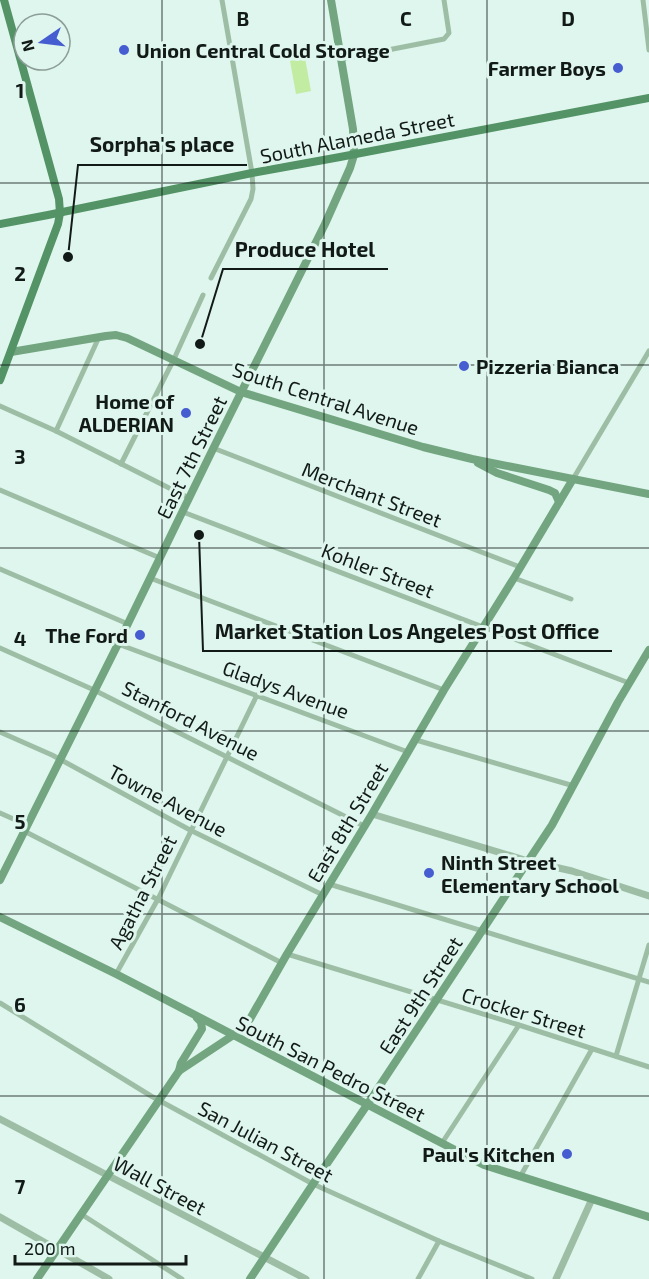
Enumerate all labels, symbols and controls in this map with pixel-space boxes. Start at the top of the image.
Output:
text: B [237,6,249,30]
text: C [400,6,412,30]
text: D [561,6,575,30]
north arrow [12,12,72,72]
text: N [16,38,38,54]
place label: Union Central Cold Storage [136,38,390,62]
marker: Union Central Cold Storage [117,43,131,57]
place label: Farmer Boys [488,56,606,81]
marker: Farmer Boys [611,61,625,75]
text: 1 [16,78,24,102]
street label: South Alameda Street [258,106,456,168]
callout: Sorpha's place [78,126,247,165]
text: Sorpha's place [90,131,234,156]
callout: Produce Hotel [223,230,388,269]
text: Produce Hotel [235,236,375,261]
text: 2 [14,261,26,285]
place label: Pizzeria Bianca [476,354,619,378]
street label: South Central Avenue [230,357,422,439]
marker: Pizzeria Bianca [457,359,471,373]
place label: Home of ALDERIAN [79,389,175,436]
street label: East 7th Street [151,391,231,522]
marker: Home of ALDERIAN [179,406,193,420]
text: 3 [14,444,26,468]
street label: Merchant Street [299,456,446,532]
street label: Kohler Street [318,537,438,603]
callout: Market Station Los Angeles Post Office [203,612,612,651]
text: Market Station Los Angeles Post Office [215,618,599,643]
place label: The Ford [45,623,128,647]
text: 4 [14,626,27,650]
marker: The Ford [133,628,147,642]
street label: Gladys Avenue [220,655,352,723]
street label: Stanford Avenue [119,675,263,765]
street label: East 8th Street [302,757,392,886]
street label: Towne Avenue [105,759,231,841]
text: 5 [14,809,26,833]
street label: Agatha Street [103,831,181,953]
place label: Ninth Street Elementary School [441,850,619,898]
marker: Ninth Street Elementary School [422,866,436,880]
street label: East 9th Street [373,931,467,1058]
street label: Crocker Street [459,982,589,1042]
text: 6 [14,992,26,1016]
street label: South San Pedro Street [232,1010,430,1126]
street label: San Julian Street [194,1095,338,1187]
place label: Paul's Kitchen [422,1142,555,1166]
marker: Paul's Kitchen [560,1147,574,1161]
street label: Wall Street [110,1151,211,1220]
text: 7 [15,1174,26,1198]
scale bar [15,1228,186,1266]
text: 200 m [24,1237,76,1259]

